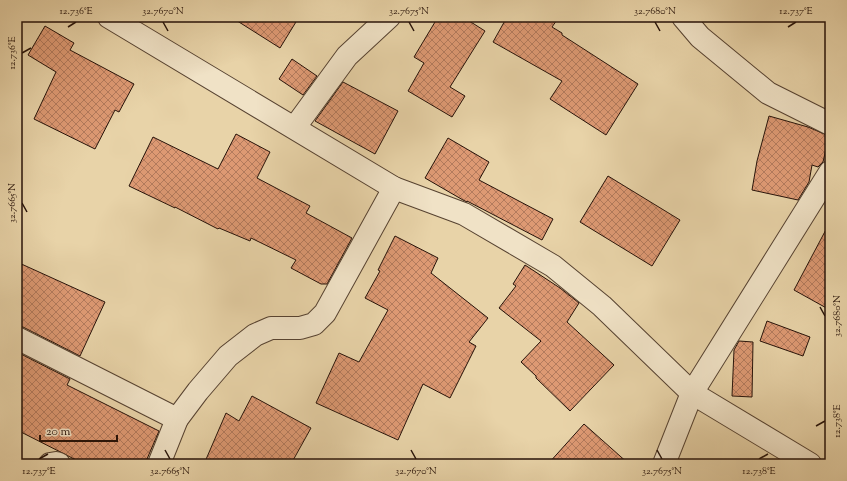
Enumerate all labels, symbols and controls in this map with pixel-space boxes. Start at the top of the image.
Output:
text: 12.736°E [59,4,93,19]
text: 32.7670°N [142,4,184,19]
text: 32.7675°N [389,4,429,19]
text: 32.7680°N [634,4,676,19]
text: 12.737°E [779,4,813,19]
text: 12.736°E [5,36,20,70]
text: 32.7665°N [5,183,20,223]
text: 32.7680°N [830,295,845,337]
text: 12.738°E [830,404,845,438]
scale bar [40,417,117,443]
text: 20 m [46,423,71,441]
text: 12.737°E [22,464,56,479]
text: 32.7665°N [150,464,190,479]
text: 32.7670°N [395,464,437,479]
text: 32.7675°N [642,464,682,479]
text: 12.738°E [742,464,776,479]

